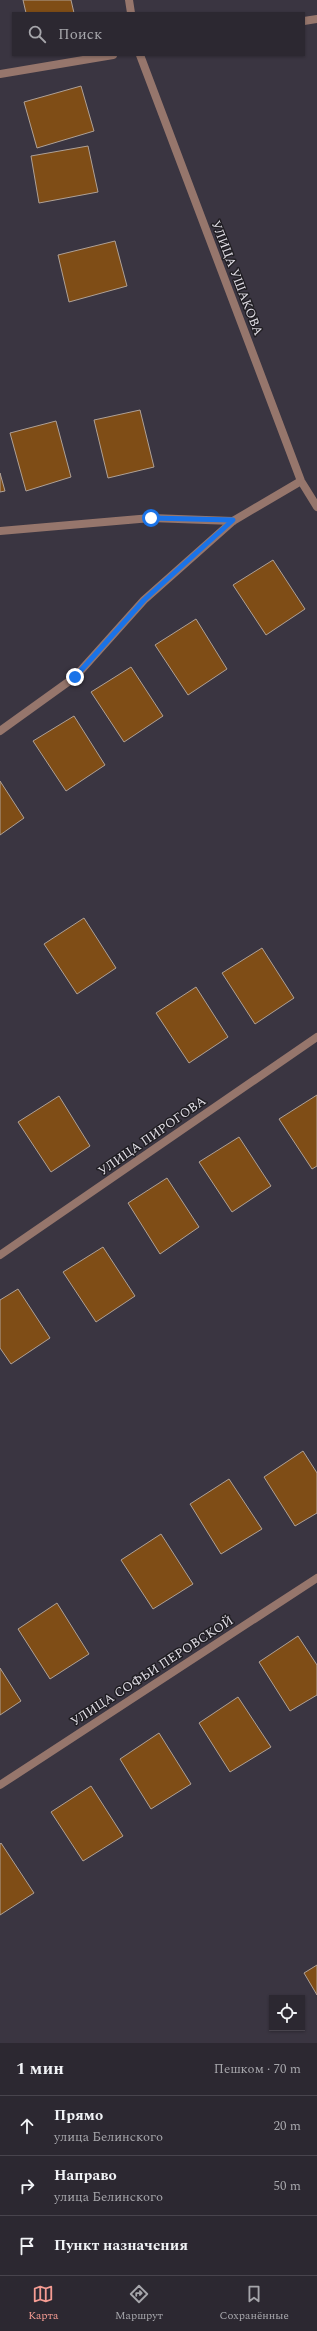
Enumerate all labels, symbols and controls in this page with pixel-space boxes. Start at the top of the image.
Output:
search box [12,12,305,56]
icon: search [26,23,48,45]
text: Поиск [58,23,102,46]
street label: УЛИЦА УШАКОВА [206,217,268,339]
route start [142,509,160,527]
route end [66,668,84,686]
street label: УЛИЦА ПИРОГОВА [94,1091,210,1181]
street label: УЛИЦА СОФЬИ ПЕРОВСКОЙ [67,1611,237,1731]
map controls [269,1995,305,2031]
button: locate [269,1995,305,2031]
text: 1 мин [16,2056,64,2082]
text: Пешком · 70 m [214,2059,301,2079]
text: Прямо [54,2104,103,2127]
icon: ahead [16,2115,38,2137]
text: 20 m [274,2116,301,2136]
text: улица Белинского [54,2127,163,2147]
text: Направо [54,2164,117,2187]
icon: right [16,2175,38,2197]
text: 50 m [274,2176,301,2196]
text: улица Белинского [54,2187,163,2207]
text: Пункт назначения [54,2234,188,2257]
icon: arrive [16,2235,38,2257]
tab: Карта [28,2283,58,2324]
tab: Маршрут [115,2283,163,2324]
tab: Сохранённые [219,2283,289,2324]

